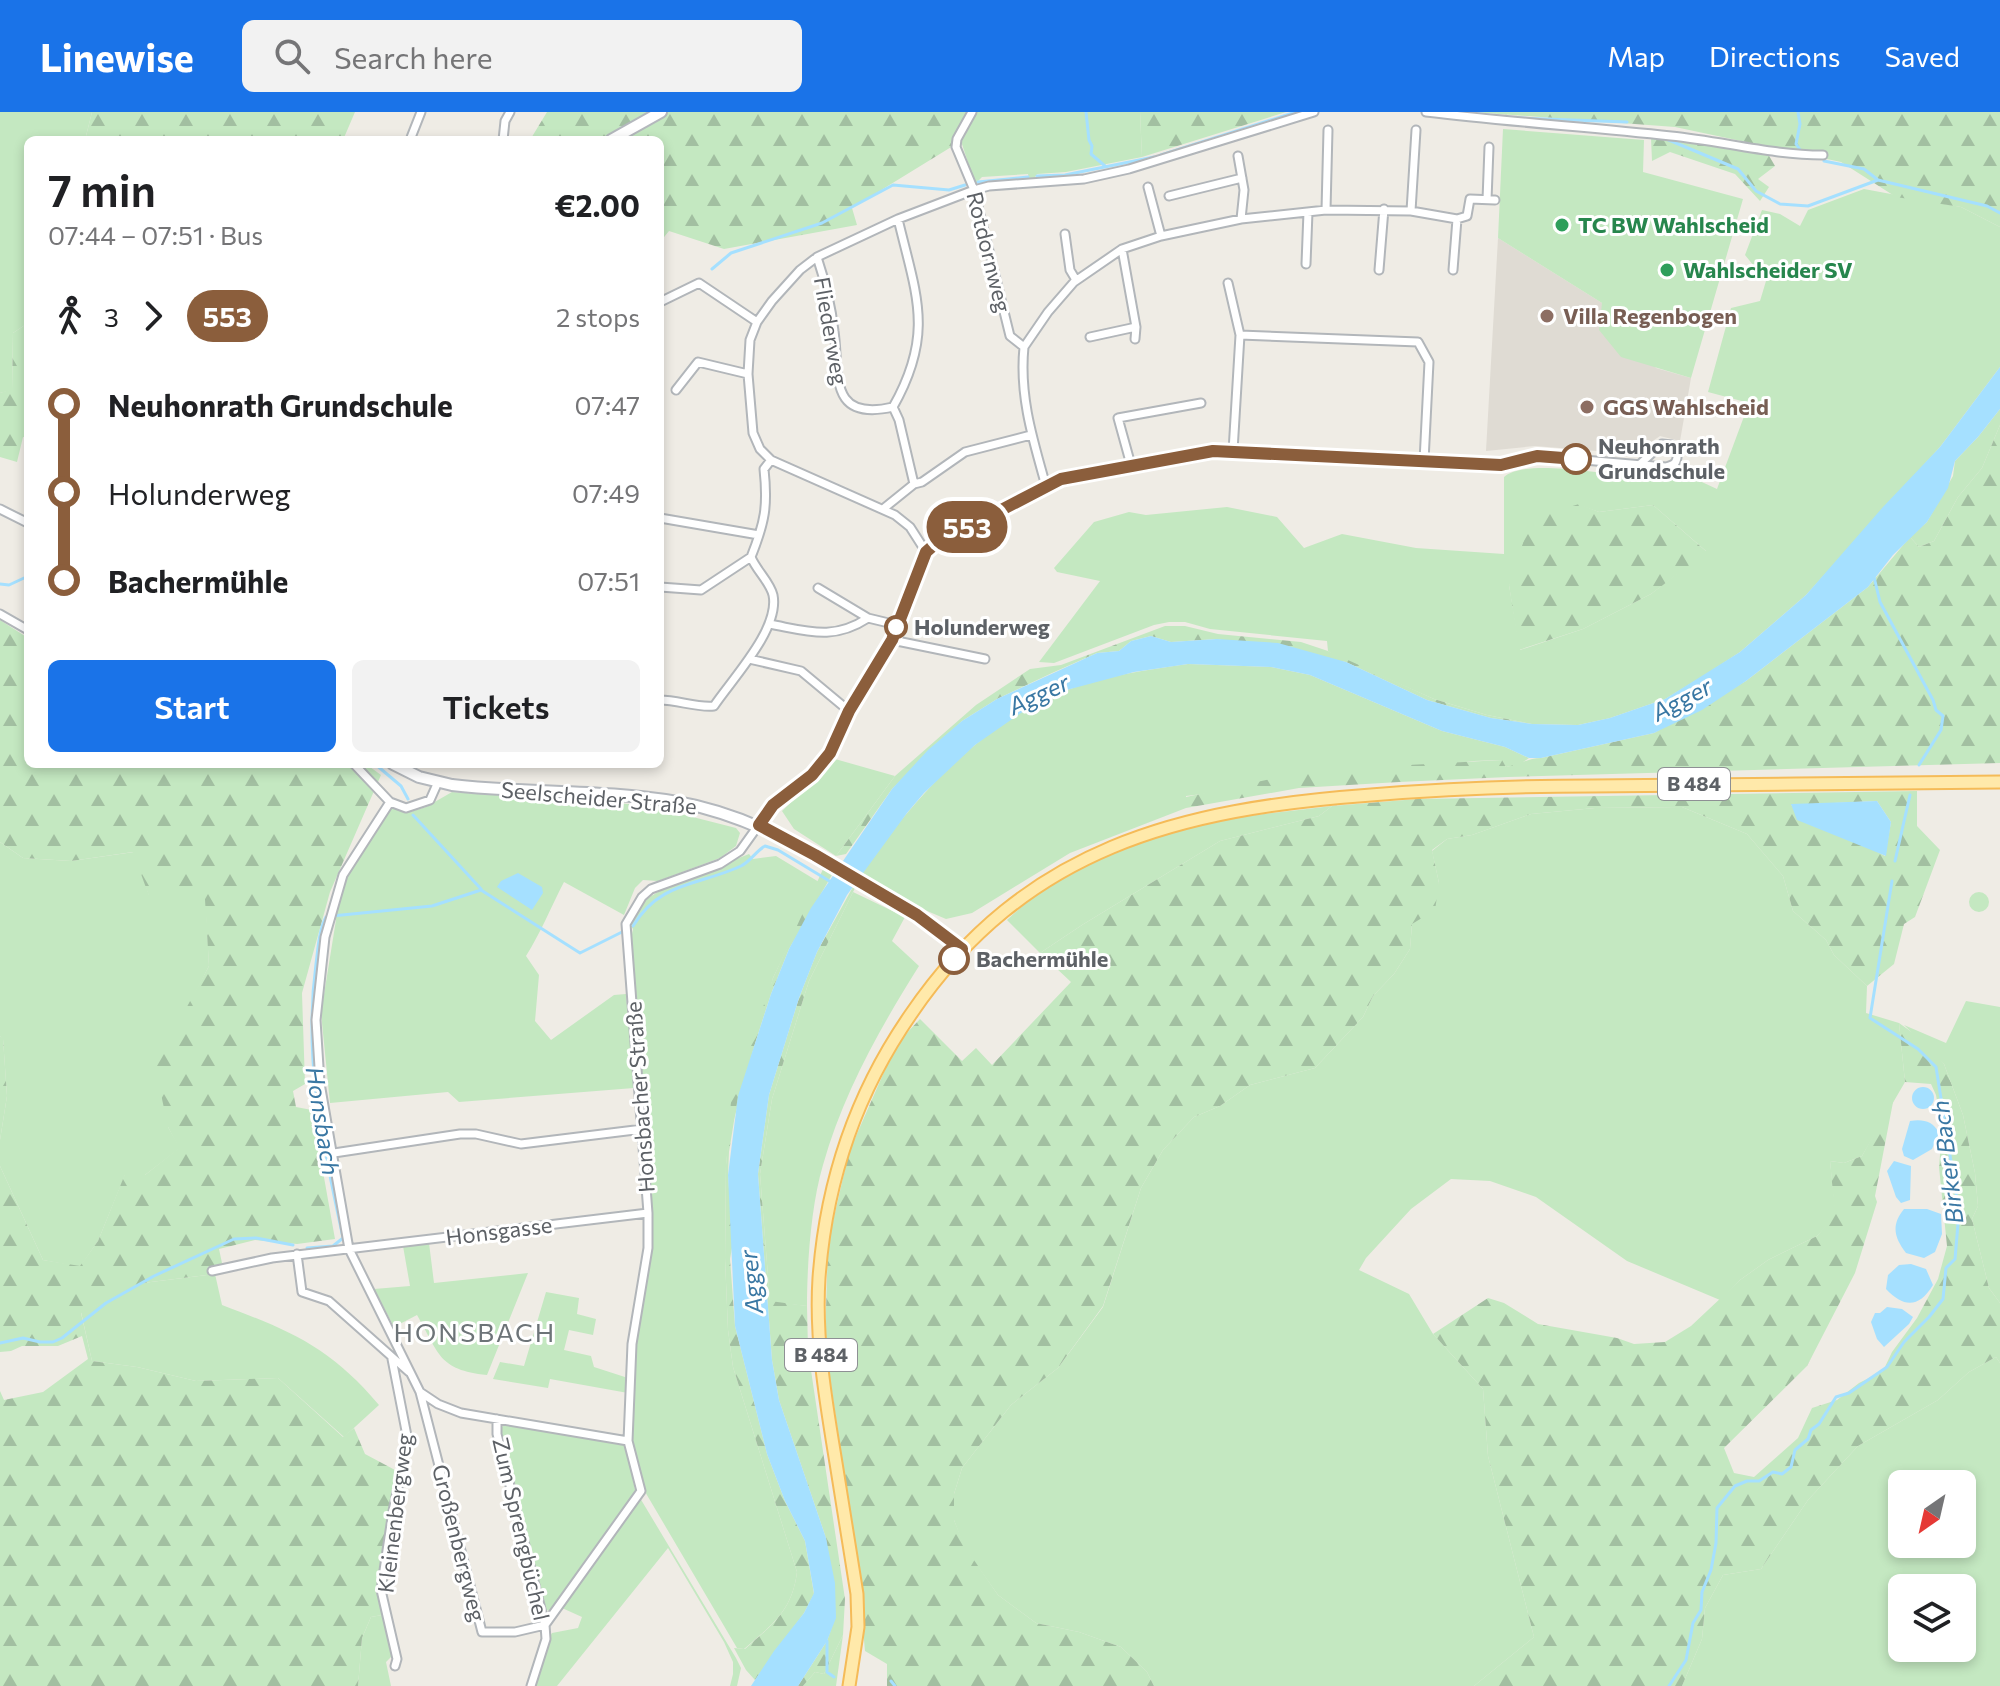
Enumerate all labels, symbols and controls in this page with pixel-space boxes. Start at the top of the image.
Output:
search box [242,20,802,92]
text: Linewise [40,33,194,80]
icon: search [270,34,314,78]
text: Search here [334,38,493,75]
text: Map [1607,39,1665,73]
text: Directions [1709,39,1840,73]
text: Saved [1884,39,1960,73]
text: 7 min [48,162,156,216]
text: €2.00 [554,186,640,223]
street label: Rotdornweg [961,189,1018,315]
place label: TC BW Wahlscheid [1578,211,1769,238]
marker: TC BW Wahlscheid [1553,216,1571,234]
text: 07:44 – 07:51 · Bus [48,219,263,250]
place label: Wahlscheider SV [1683,256,1853,283]
marker: Wahlscheider SV [1658,261,1676,279]
street label: Fliederweg [809,275,854,387]
icon: walk [48,294,92,338]
icon: forward [131,294,175,338]
text: 553 [203,299,252,333]
text: 3 [104,301,119,332]
text: 2 stops [556,301,640,332]
place label: Villa Regenbogen [1563,302,1737,329]
marker: Villa Regenbogen [1538,307,1556,325]
text: Neuhonrath Grundschule [108,386,453,423]
text: 07:47 [574,389,640,420]
place label: GGS Wahlscheid [1603,393,1769,420]
marker: GGS Wahlscheid [1578,398,1596,416]
place label: Neuhonrath Grundschule [1598,432,1725,484]
marker: Neuhonrath Grundschule [1561,444,1591,474]
text: Holunderweg [108,474,291,511]
text: 07:49 [572,477,640,508]
line badge: 553 [921,501,1013,553]
text: 553 [943,510,991,544]
text: Bachermühle [108,562,288,599]
text: 07:51 [577,565,640,596]
place label: Holunderweg [914,613,1050,640]
marker: Holunderweg [885,616,907,638]
button: Start [48,660,336,752]
button: Tickets [352,660,640,752]
water label: Agger [1002,666,1075,721]
water label: Agger [1645,670,1718,727]
road number: B 484 [1658,768,1730,800]
street label: Seelscheider Straße [500,775,698,820]
marker: Bachermühle [939,944,969,974]
place label: Bachermühle [976,945,1108,972]
street label: Honsbacher Straße [619,1001,660,1194]
water label: Honsbach [301,1064,346,1177]
water label: Birker Bach [1925,1099,1968,1226]
street label: Honsgasse [444,1211,554,1250]
water label: Agger [733,1247,768,1317]
district label: HONSBACH [394,1316,556,1347]
road number: B 484 [785,1339,857,1371]
street label: Kleinenbergweg [371,1432,418,1594]
street label: Zum Sprengbüchel [487,1435,556,1623]
street label: Großenbergweg [427,1461,492,1624]
north arrow [1888,1470,1976,1558]
map controls [1888,1470,1976,1662]
button: layers [1888,1574,1976,1662]

